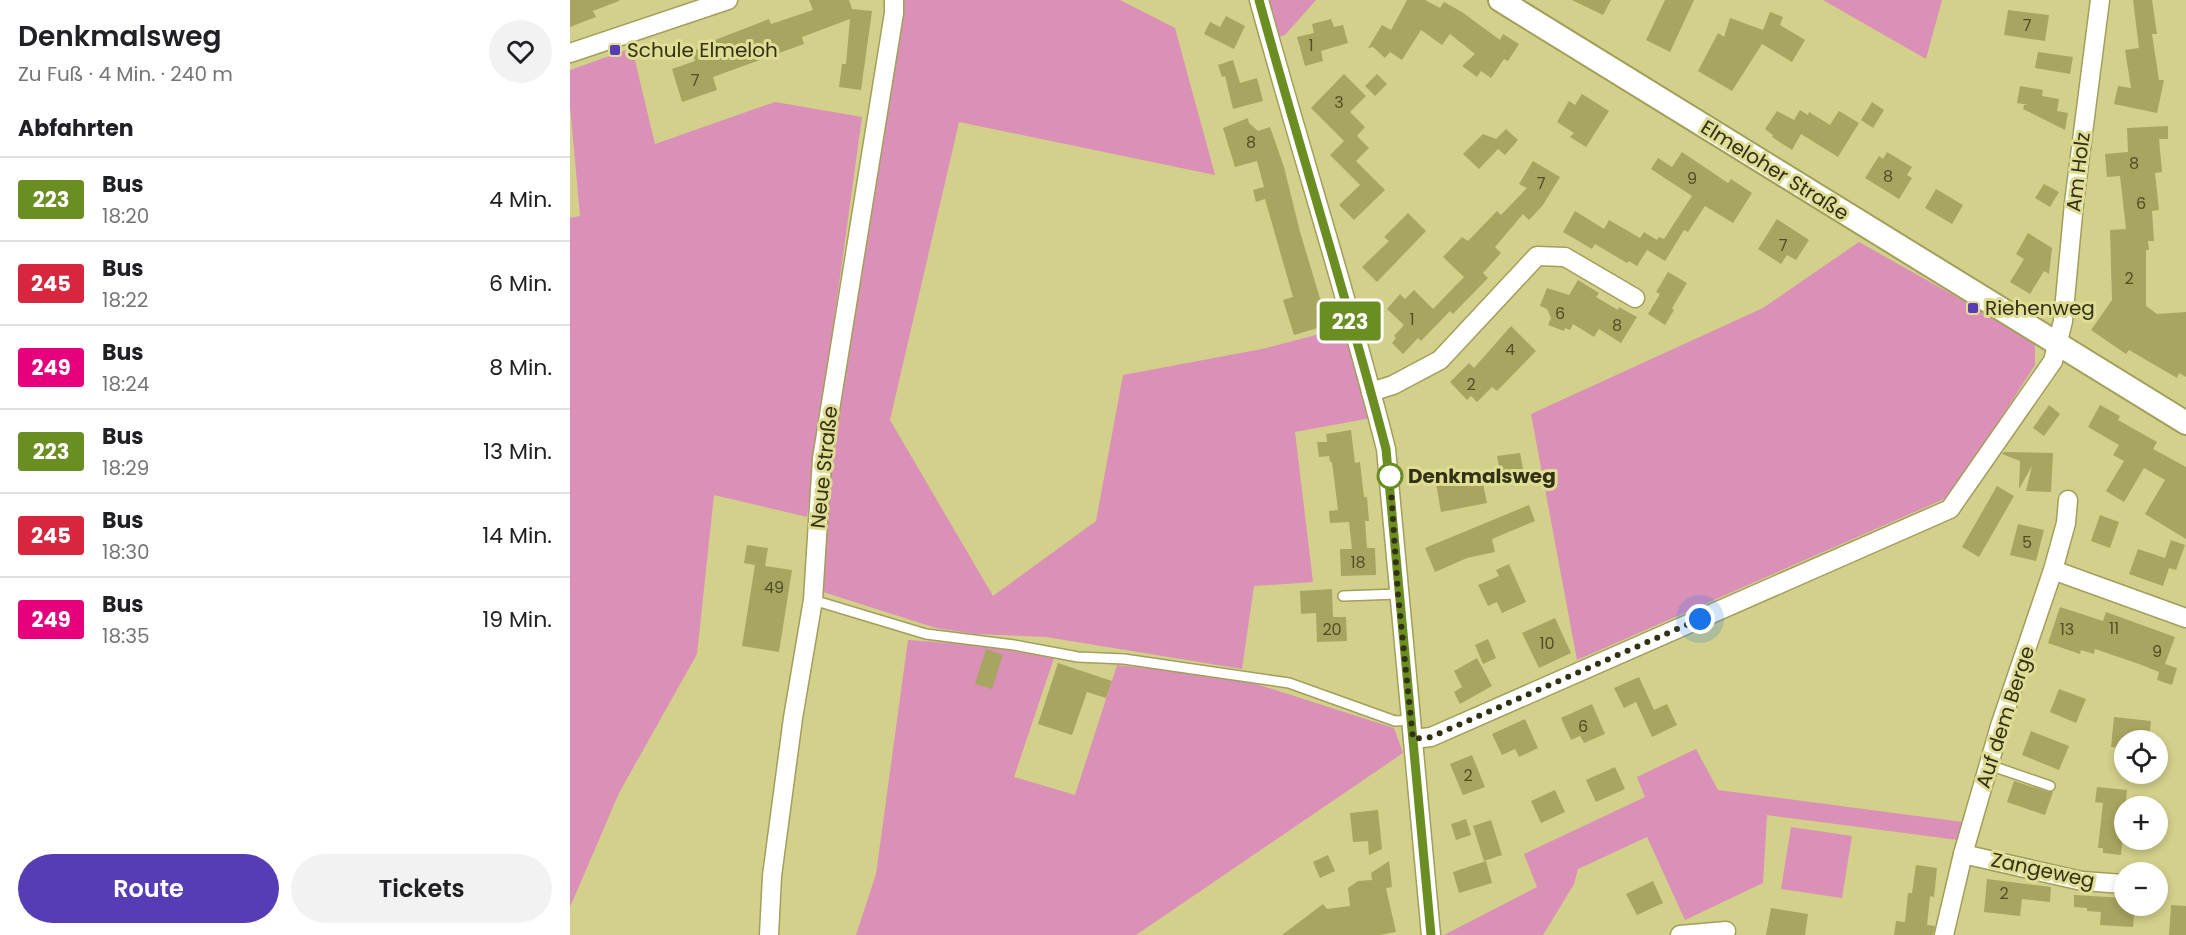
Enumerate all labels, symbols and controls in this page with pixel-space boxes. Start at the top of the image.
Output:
house number: 7 [2023,14,2032,37]
text: Denkmalsweg [18,17,221,56]
button: heart [489,20,552,83]
house number: 1 [1308,34,1314,57]
place label: Schule Elmeloh [627,36,778,64]
marker: Schule Elmeloh [608,43,622,57]
text: Zu Fuß · 4 Min. · 240 m [18,60,233,88]
house number: 7 [691,69,700,92]
house number: 3 [1334,91,1344,114]
text: Abfahrten [18,113,134,144]
street label: Elmeloher Straße [1696,113,1854,227]
house number: 8 [1246,131,1256,154]
street label: Am Holz [2059,131,2097,213]
house number: 8 [2129,152,2139,175]
house number: 8 [1883,165,1893,188]
house number: 9 [1687,167,1697,190]
text: Bus [102,169,144,200]
house number: 7 [1537,172,1546,195]
text: 4 Min. [489,184,552,215]
text: 223 [33,185,69,214]
house number: 6 [2136,192,2146,215]
text: 18:20 [102,202,149,230]
house number: 7 [1779,234,1788,257]
text: Bus [102,253,144,284]
house number: 2 [2124,267,2134,290]
text: 6 Min. [489,268,552,299]
text: 245 [31,269,71,298]
text: 18:22 [102,286,148,314]
place label: Riehenweg [1985,294,2095,322]
marker: Riehenweg [1966,301,1980,315]
line badge: 223 [1316,302,1384,340]
house number: 6 [1555,302,1565,325]
text: 223 [1332,307,1368,336]
house number: 1 [1409,308,1415,331]
house number: 8 [1612,314,1622,337]
text: Bus [102,337,144,368]
house number: 4 [1505,338,1515,361]
text: 8 Min. [489,352,552,383]
text: 249 [31,353,71,382]
text: 18:24 [102,370,149,398]
house number: 2 [1466,373,1476,396]
street label: Neue Straße [804,404,844,530]
text: Bus [102,421,144,452]
text: 13 Min. [483,436,552,467]
text: 223 [33,437,69,466]
text: 18:29 [102,454,149,482]
place label: Denkmalsweg [1408,462,1556,490]
marker: Denkmalsweg [1377,463,1403,489]
text: Bus [102,505,144,536]
text: 14 Min. [482,520,552,551]
text: 245 [31,521,71,550]
house number: 5 [2022,531,2032,554]
text: 18:30 [102,538,150,566]
house number: 18 [1350,551,1366,574]
house number: 49 [764,576,784,599]
text: Bus [102,589,144,620]
text: 19 Min. [482,604,552,635]
your location [1685,604,1715,634]
text: 249 [31,605,71,634]
house number: 11 [2109,617,2119,640]
house number: 20 [1322,618,1342,641]
house number: 13 [2060,618,2074,641]
text: 18:35 [102,622,150,650]
house number: 10 [1539,632,1555,655]
house number: 9 [2152,640,2162,663]
street label: Auf dem Berge [1969,642,2041,792]
house number: 6 [1578,715,1588,738]
map controls [2114,730,2168,916]
button: locate [2114,730,2168,784]
house number: 2 [1463,764,1473,787]
button: + [2114,796,2168,850]
street label: Zangeweg [1989,845,2097,895]
button: Route [18,854,279,923]
button: Tickets [291,854,552,923]
button: − [2114,862,2168,916]
house number: 2 [1999,882,2009,905]

